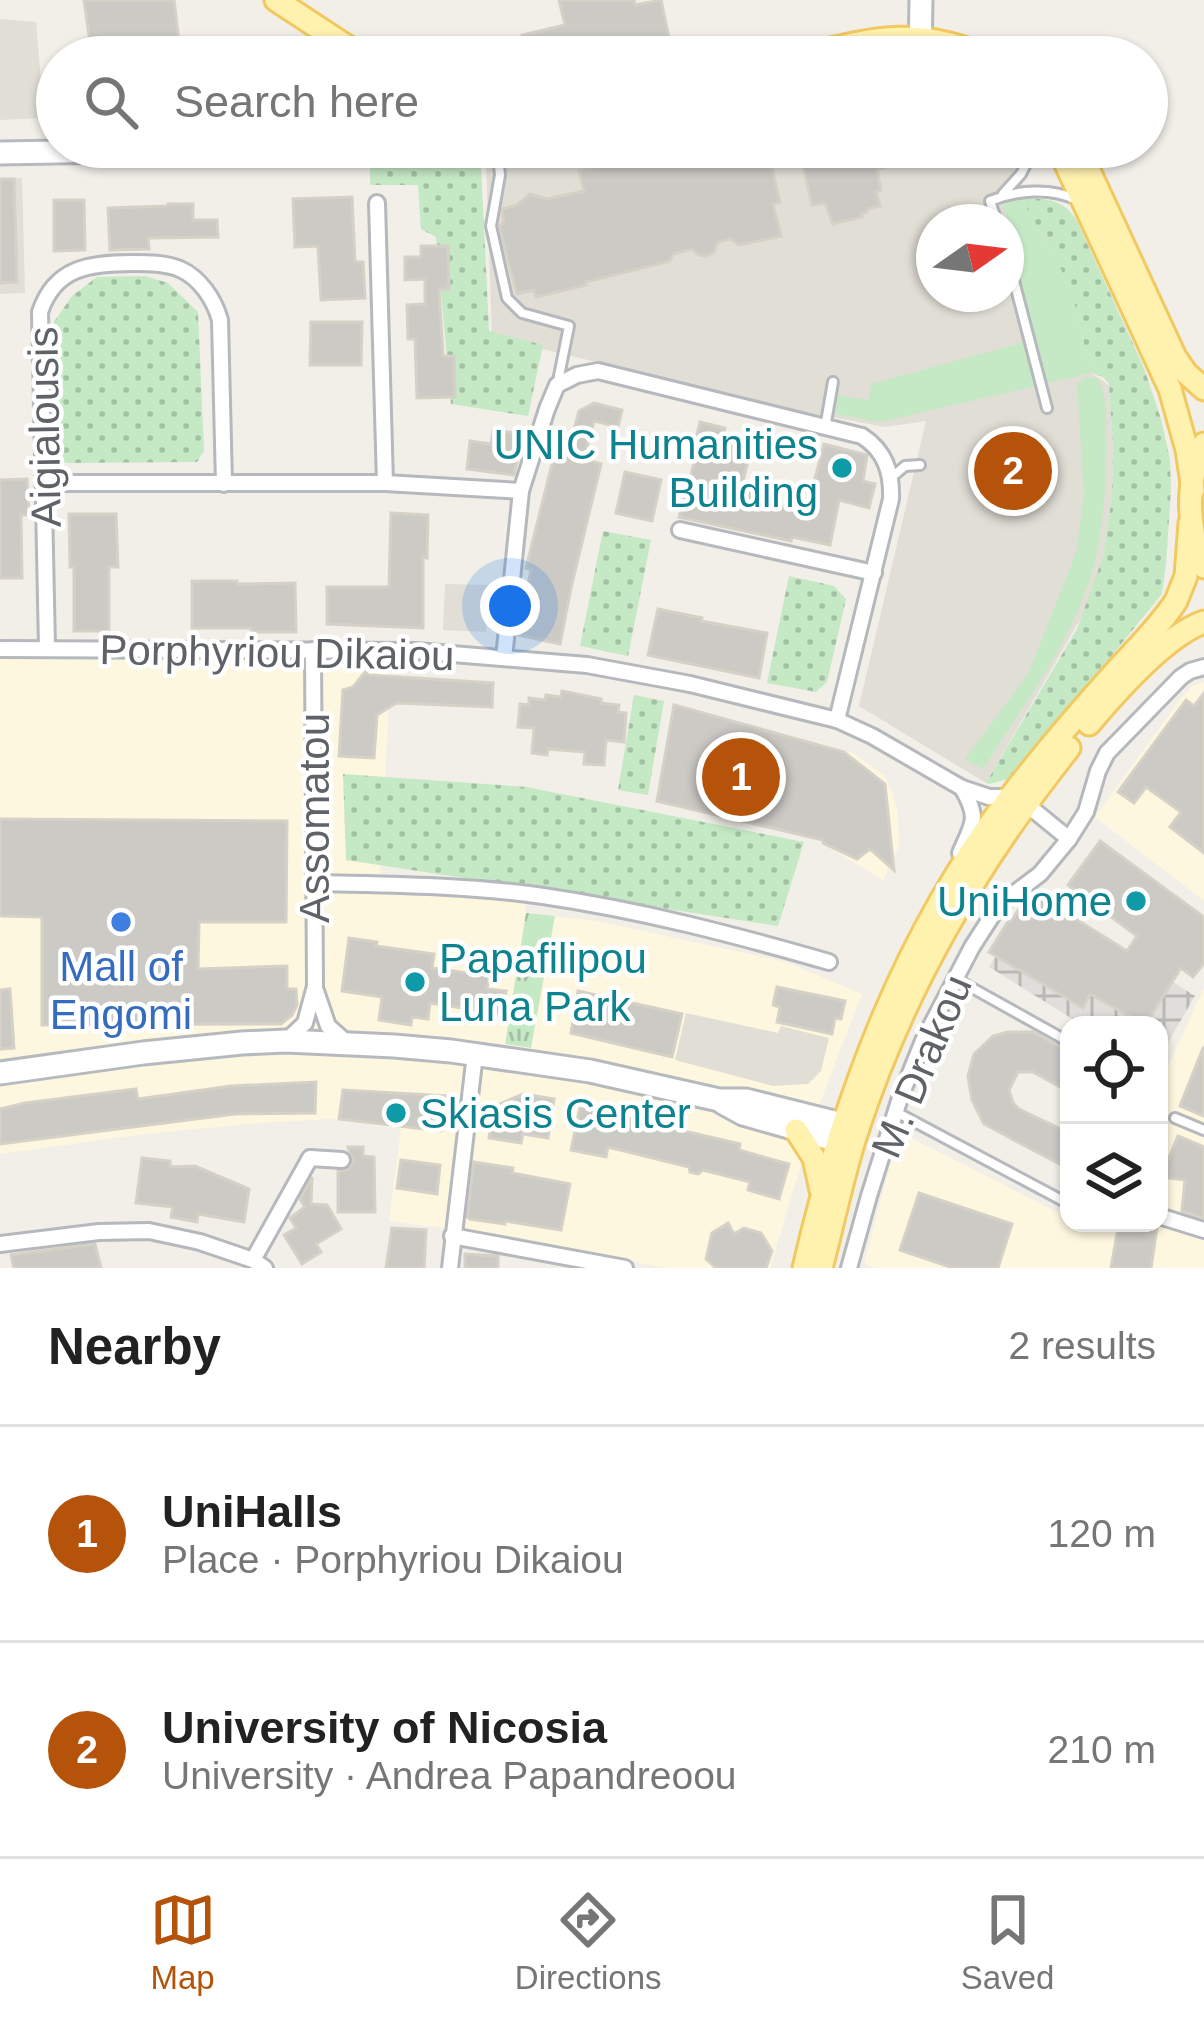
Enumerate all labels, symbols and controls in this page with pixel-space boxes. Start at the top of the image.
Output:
search box [36,36,1168,168]
icon: search [78,69,144,135]
text: Search here [174,76,419,127]
north arrow [916,204,1024,312]
street label: Aigialousis [19,326,70,528]
place label: UNIC Humanities Building [494,421,818,516]
pin: 2 [974,426,1052,516]
marker: UNIC Humanities Building [829,455,855,481]
your location [480,576,540,636]
street label: Porphyriou Dikaiou [99,626,455,679]
street label: Assomatou [291,713,338,923]
pin: 1 [702,732,780,822]
place label: UniHome [937,878,1112,925]
marker: UniHome [1123,888,1149,914]
marker: Mall of Engomi [108,909,134,935]
place label: Papafilipou Luna Park [439,935,647,1030]
place label: Mall of Engomi [50,943,192,1038]
street label: M. Drakou [862,968,981,1165]
marker: Papafilipou Luna Park [402,969,428,995]
map controls [1060,1016,1168,1232]
button: locate [1060,1016,1168,1124]
place label: Skiasis Center [420,1090,691,1137]
marker: Skiasis Center [383,1100,409,1126]
button: layers [1060,1124,1168,1232]
text: Nearby [48,1318,221,1375]
text: 2 results [1009,1324,1156,1367]
text: UniHalls [162,1486,342,1537]
text: 1 [76,1512,98,1555]
text: 120 m [1048,1512,1156,1555]
text: Place · Porphyriou Dikaiou [162,1538,624,1581]
text: University of Nicosia [162,1702,607,1753]
text: 2 [76,1728,98,1771]
text: 210 m [1048,1728,1156,1771]
text: University · Andrea Papandreoou [162,1754,737,1797]
tab: Map [150,1887,216,1997]
tab: Directions [515,1887,662,1997]
tab: Saved [961,1887,1054,1997]

